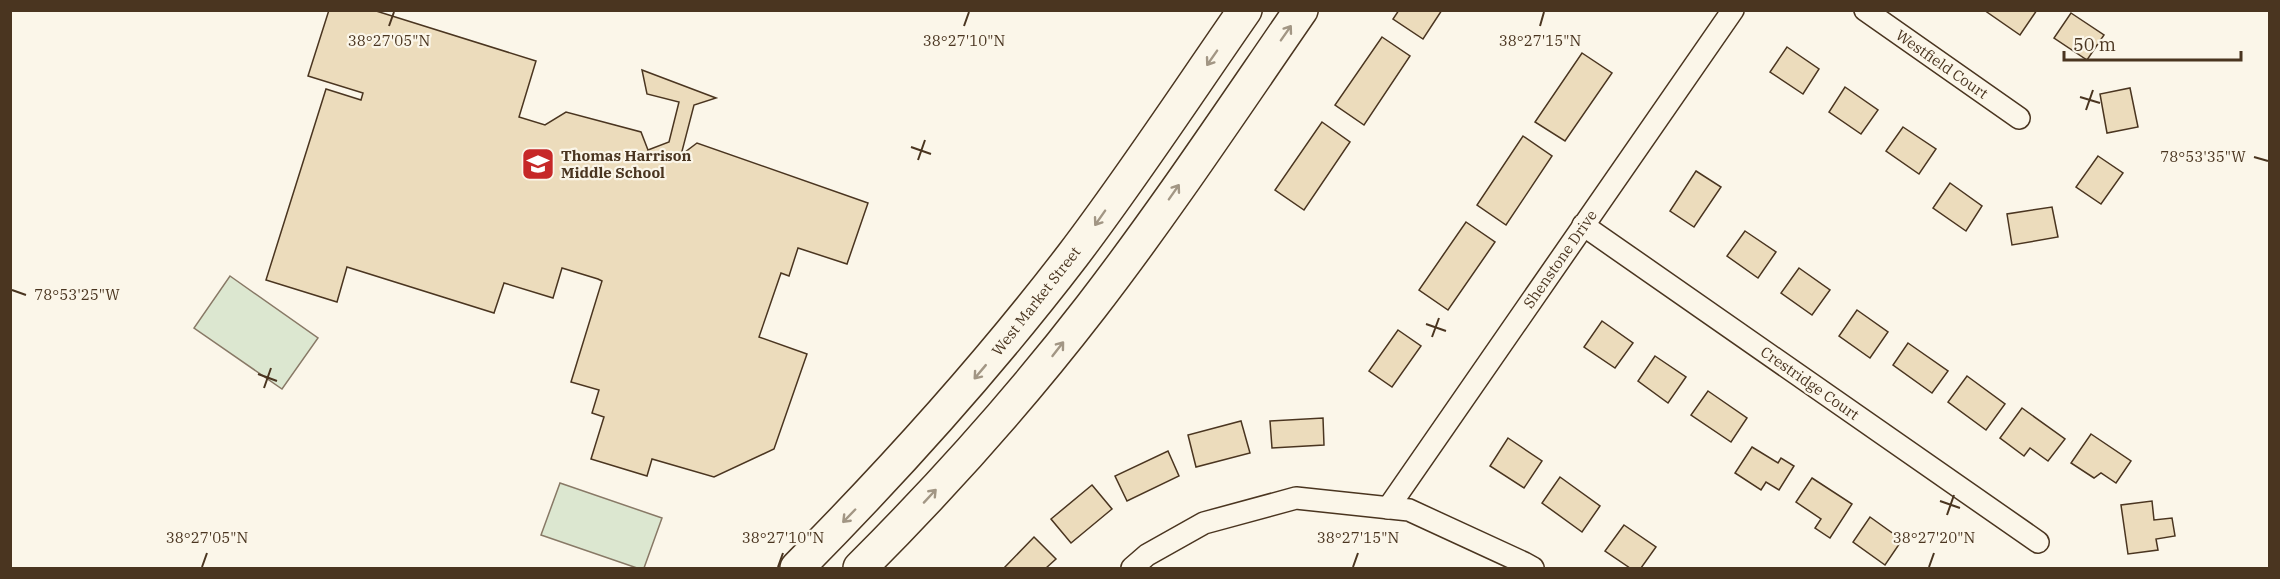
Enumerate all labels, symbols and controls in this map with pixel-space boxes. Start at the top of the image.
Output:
scale bar [2064,24,2241,62]
one-way arrow [1280,25,1292,41]
street label: Westfield Court [1892,25,1992,103]
text: 38°27'05"N [348,31,430,50]
text: 38°27'10"N [923,31,1005,50]
text: 38°27'15"N [1499,31,1581,50]
text: 50 m [2073,33,2116,56]
one-way arrow [1206,50,1218,66]
school or university icon: Thomas Harrison Middle School [520,146,556,182]
place label: Thomas Harrison Middle School [561,146,691,182]
text: 78°53'35"W [2160,147,2246,166]
one-way arrow [1168,185,1180,201]
street label: Shenstone Drive [1519,206,1601,312]
one-way arrow [1094,210,1106,226]
street label: West Market Street [987,243,1085,359]
text: 78°53'25"W [34,285,120,304]
one-way arrow [1051,341,1064,357]
street label: Crestridge Court [1757,342,1863,424]
one-way arrow [973,364,987,379]
one-way arrow [922,488,937,503]
one-way arrow [841,508,856,523]
text: 38°27'05"N [166,528,248,547]
text: 38°27'10"N [742,528,824,547]
text: 38°27'15"N [1317,528,1399,547]
text: 38°27'20"N [1893,528,1975,547]

